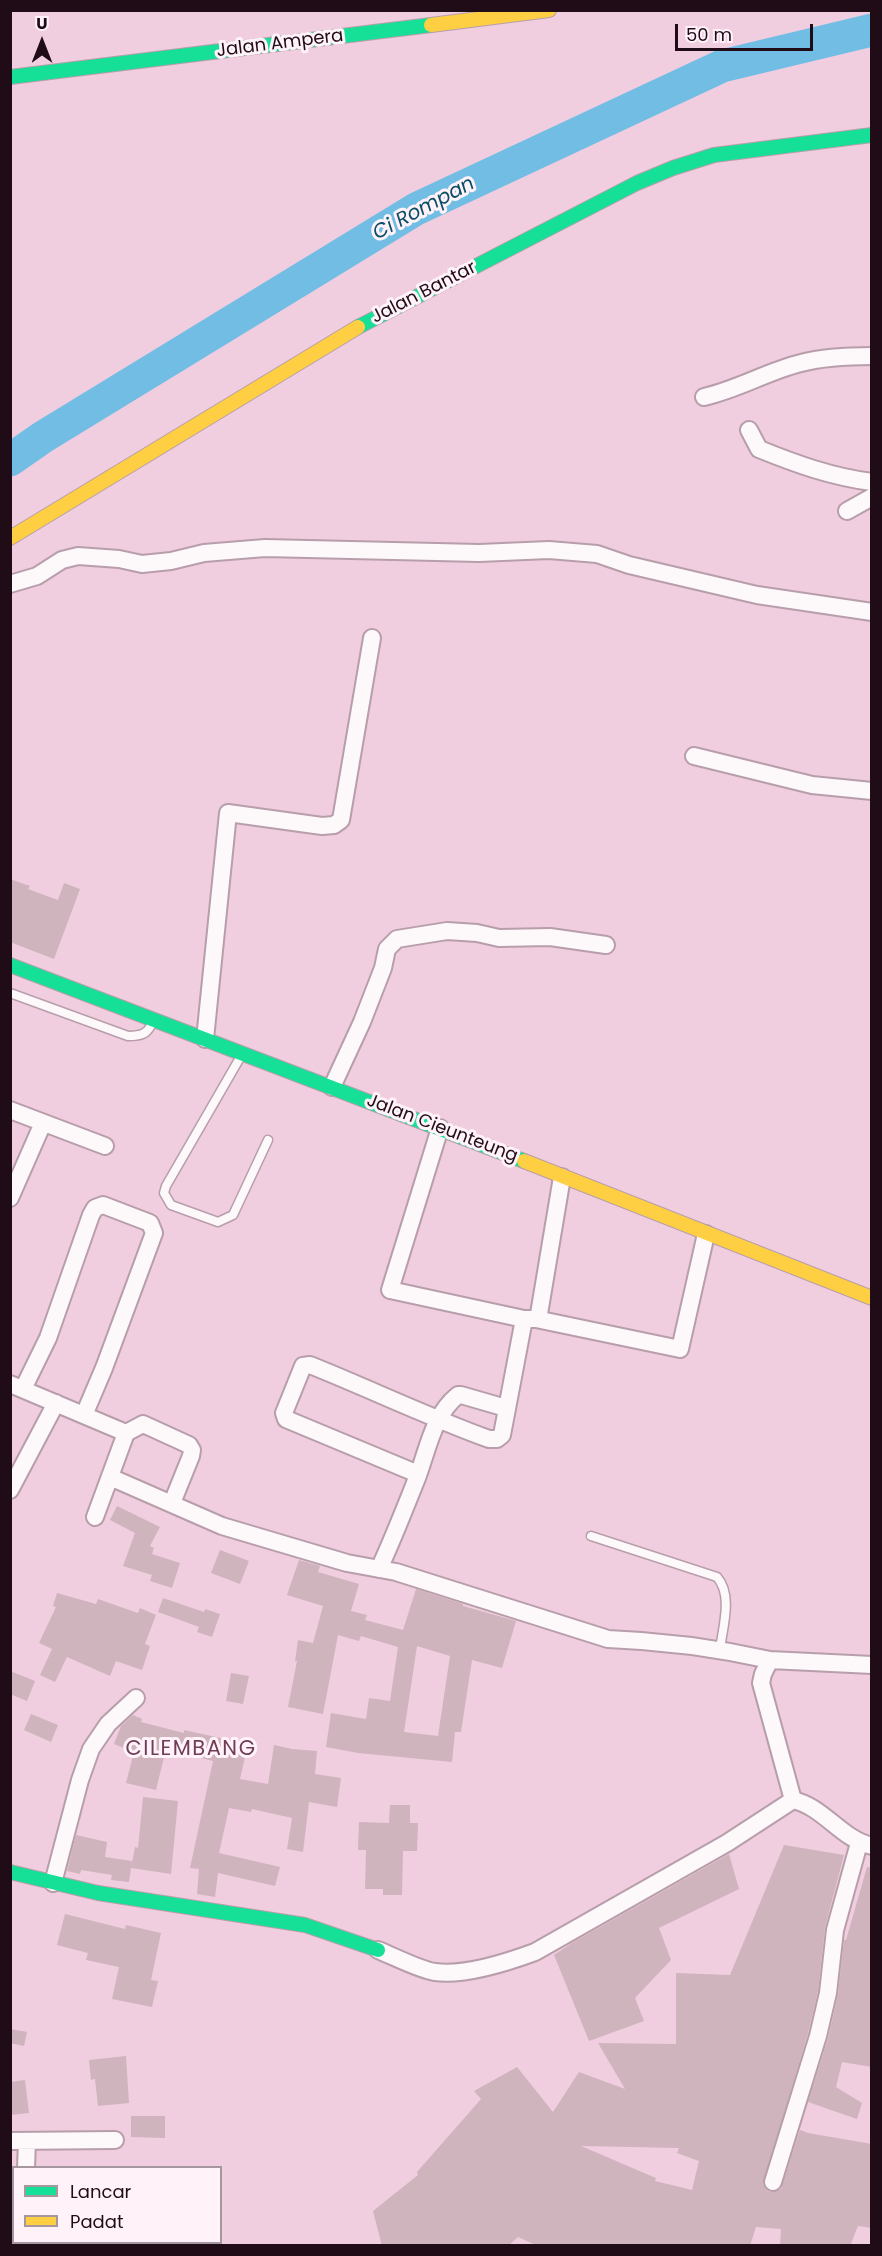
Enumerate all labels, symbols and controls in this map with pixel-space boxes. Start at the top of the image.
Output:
north arrow [12,12,72,72]
text: U [36,12,48,35]
scale bar [678,12,816,50]
text: 50 m [686,22,732,47]
street label: Jalan Ampera [215,26,345,62]
water label: Ci Rompan [369,172,479,246]
street label: Jalan Bantar [368,257,480,329]
street label: Jalan Cieunteung [363,1090,521,1168]
district label: CILEMBANG [126,1737,256,1763]
legend [12,2166,222,2244]
text: Lancar [70,2179,131,2204]
text: Padat [70,2209,123,2234]

